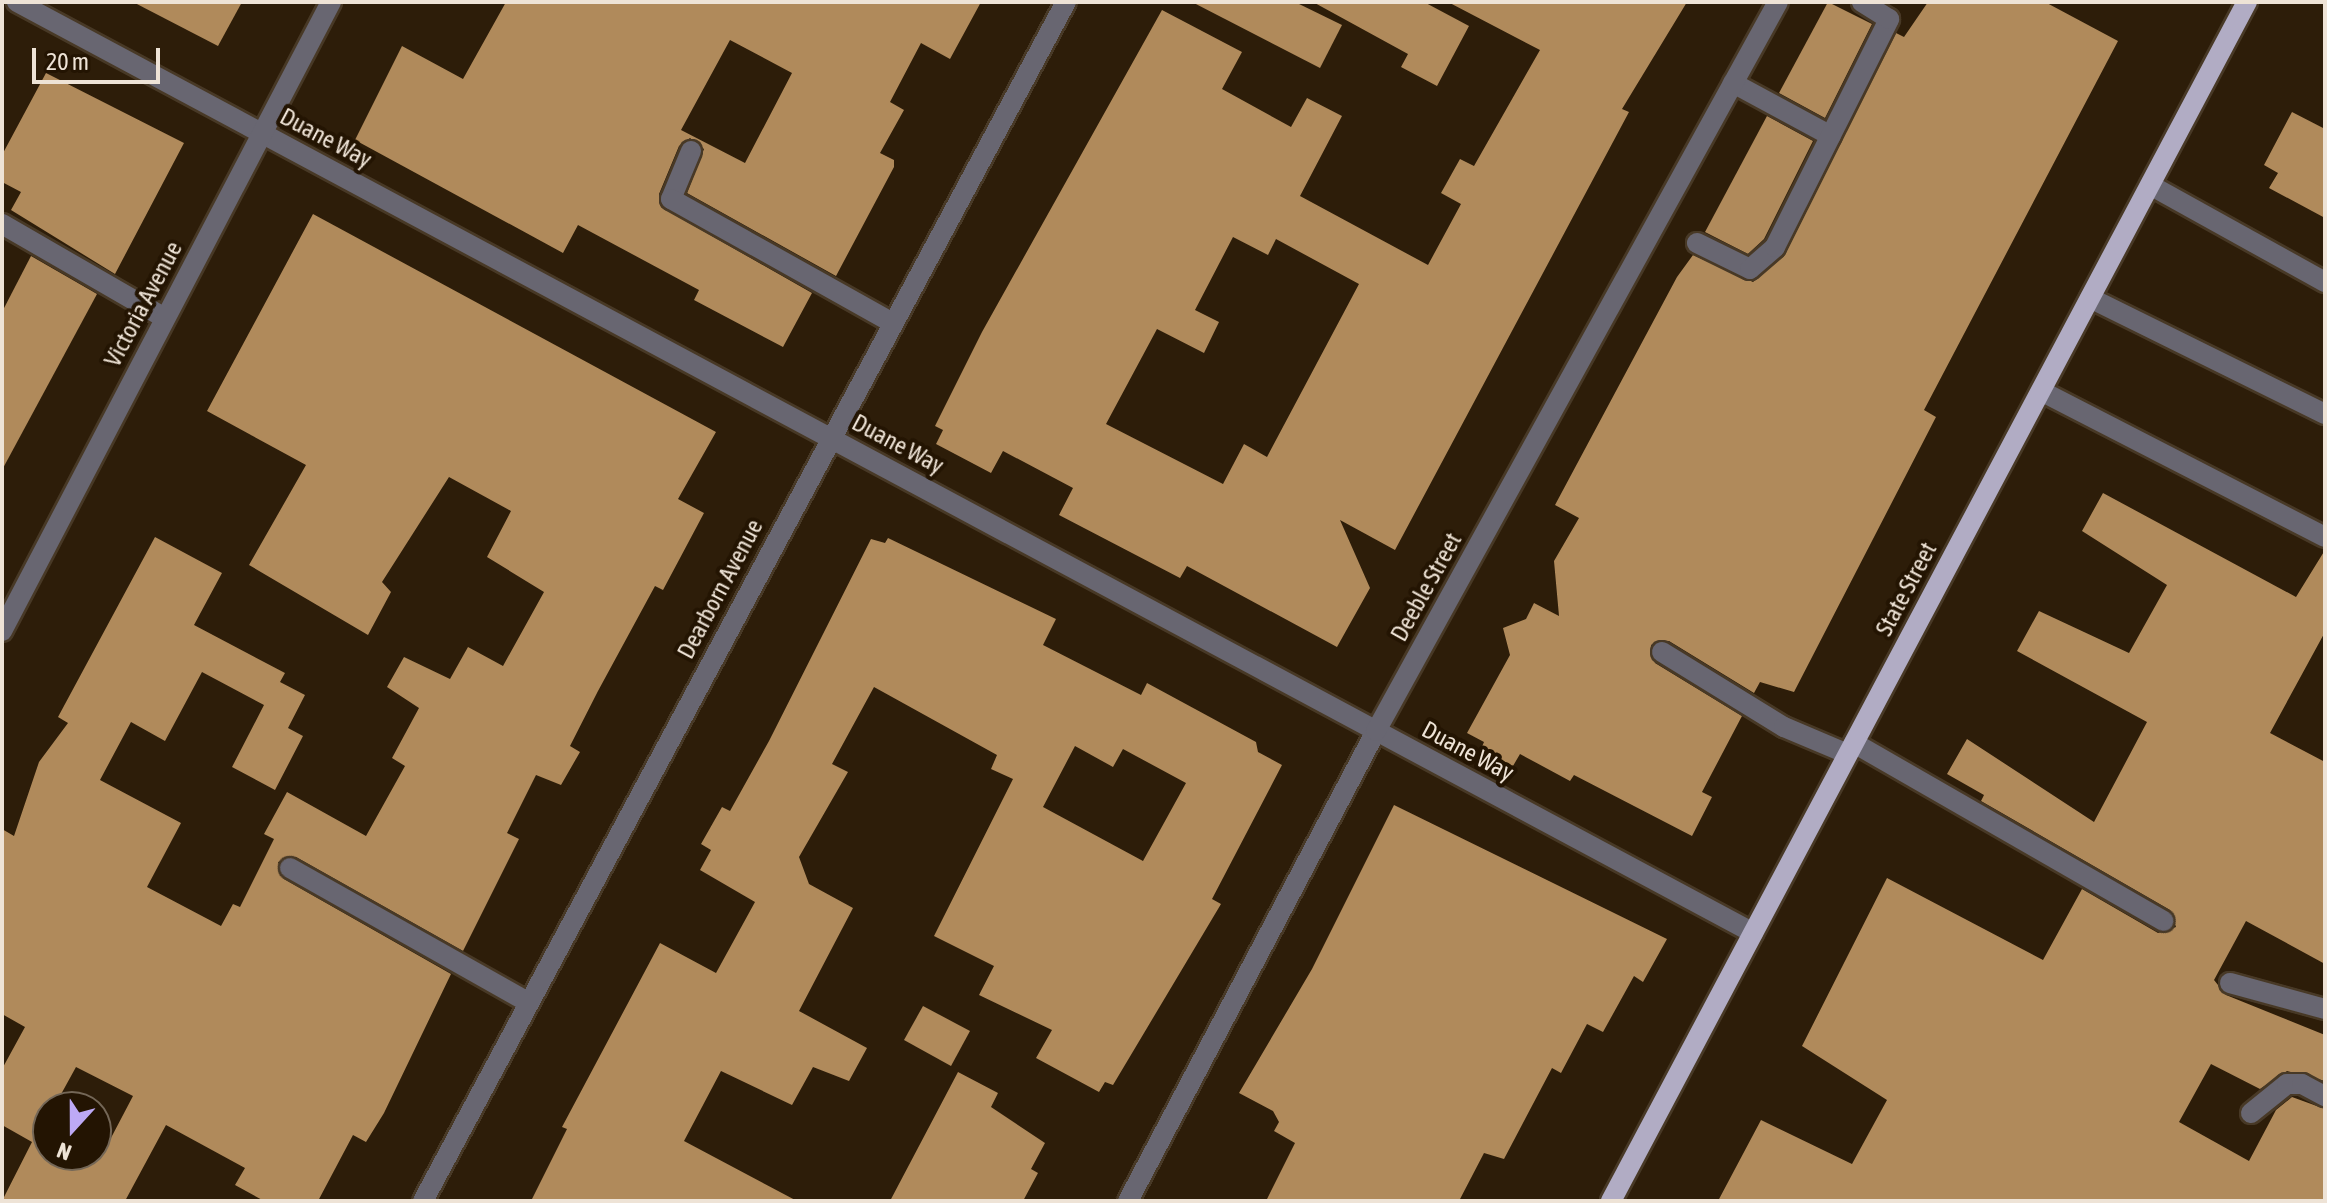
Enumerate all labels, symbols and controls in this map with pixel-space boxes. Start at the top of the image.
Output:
scale bar [36,32,164,82]
text: 20 m [46,48,89,75]
street label: Duane Way [275,102,377,174]
street label: Victoria Avenue [98,236,188,372]
street label: Duane Way [847,408,949,480]
street label: Dearborn Avenue [671,514,769,664]
street label: Deeble Street [1384,528,1468,646]
street label: State Street [1869,537,1943,641]
street label: Duane Way [1417,715,1519,787]
north arrow [32,1091,112,1171]
text: N [53,1137,75,1166]

